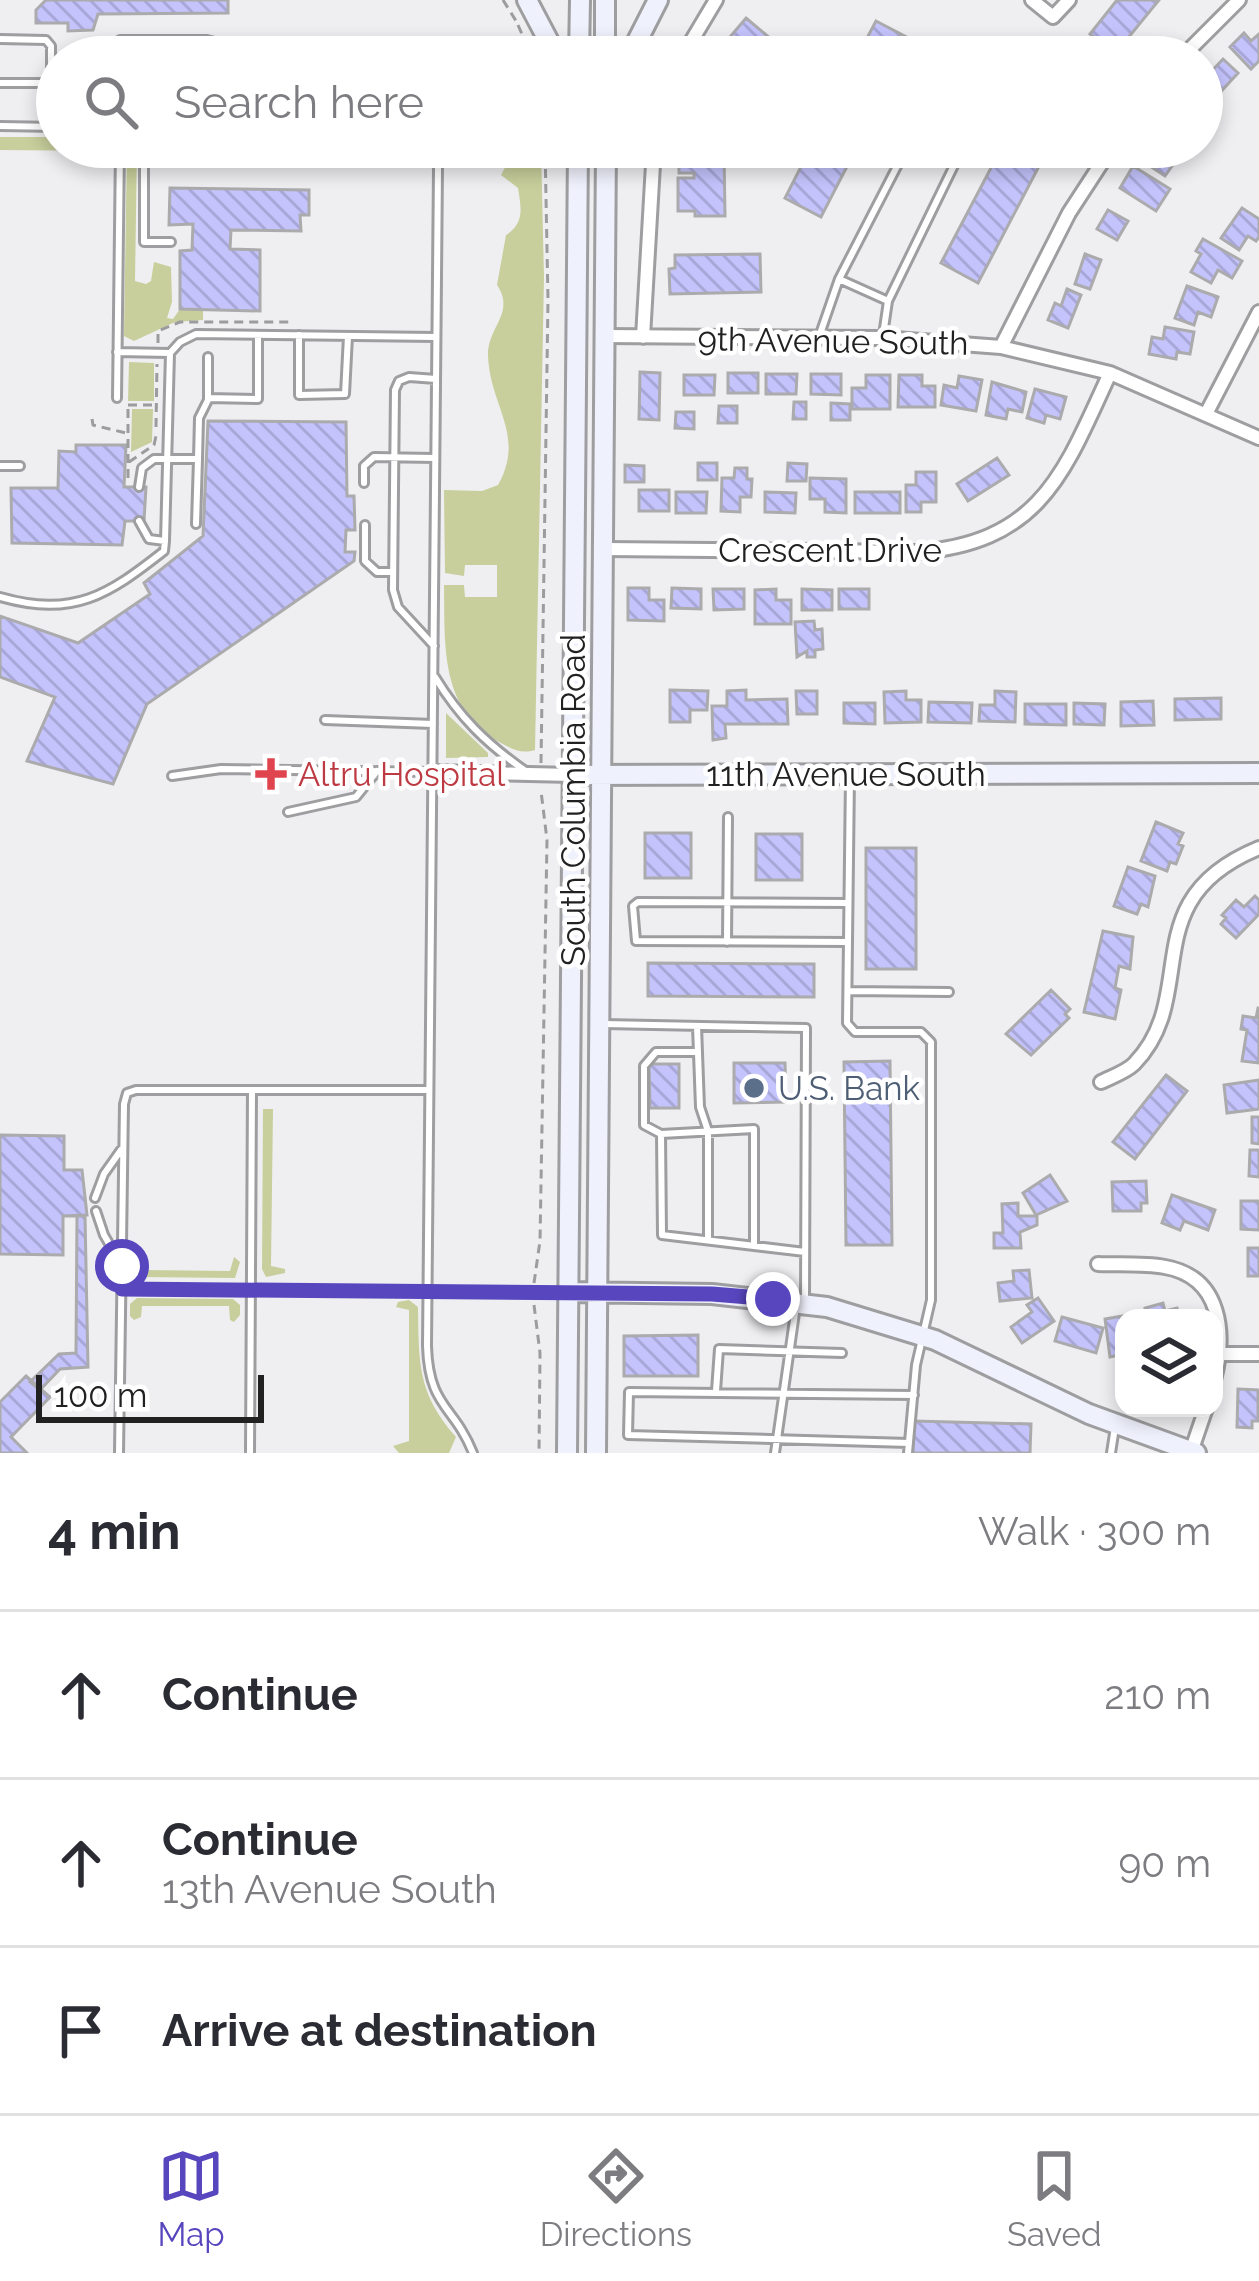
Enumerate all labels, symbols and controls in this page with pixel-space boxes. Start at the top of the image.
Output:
search box [36,36,1223,168]
icon: search [78,69,144,135]
text: Search here [174,76,424,129]
street label: 9th Avenue South [697,319,969,363]
street label: Crescent Drive [718,531,942,570]
street label: South Columbia Road [554,634,593,966]
place label: Altru Hospital [298,755,506,794]
street label: 11th Avenue South [706,755,986,794]
marker: Altru Hospital [255,758,287,790]
place label: U.S. Bank [778,1069,921,1108]
marker: U.S. Bank [741,1075,767,1101]
route start [95,1239,149,1293]
route end [746,1272,800,1326]
map controls [1115,1309,1223,1417]
button: layers [1115,1309,1223,1417]
scale bar [36,1369,264,1422]
text: 100 m [54,1376,147,1415]
text: 4 min [48,1501,181,1561]
text: Walk · 300 m [978,1508,1211,1554]
icon: ahead [48,1662,114,1728]
text: Continue [162,1668,358,1721]
text: 210 m [1104,1672,1211,1718]
text: Continue [162,1813,358,1866]
icon: ahead [48,1830,114,1896]
text: 90 m [1118,1840,1211,1886]
text: 13th Avenue South [162,1866,497,1912]
icon: arrive [48,1998,114,2064]
text: Arrive at destination [162,2004,597,2057]
tab: Map [158,2143,225,2254]
tab: Directions [540,2143,692,2254]
tab: Saved [1007,2143,1101,2254]

